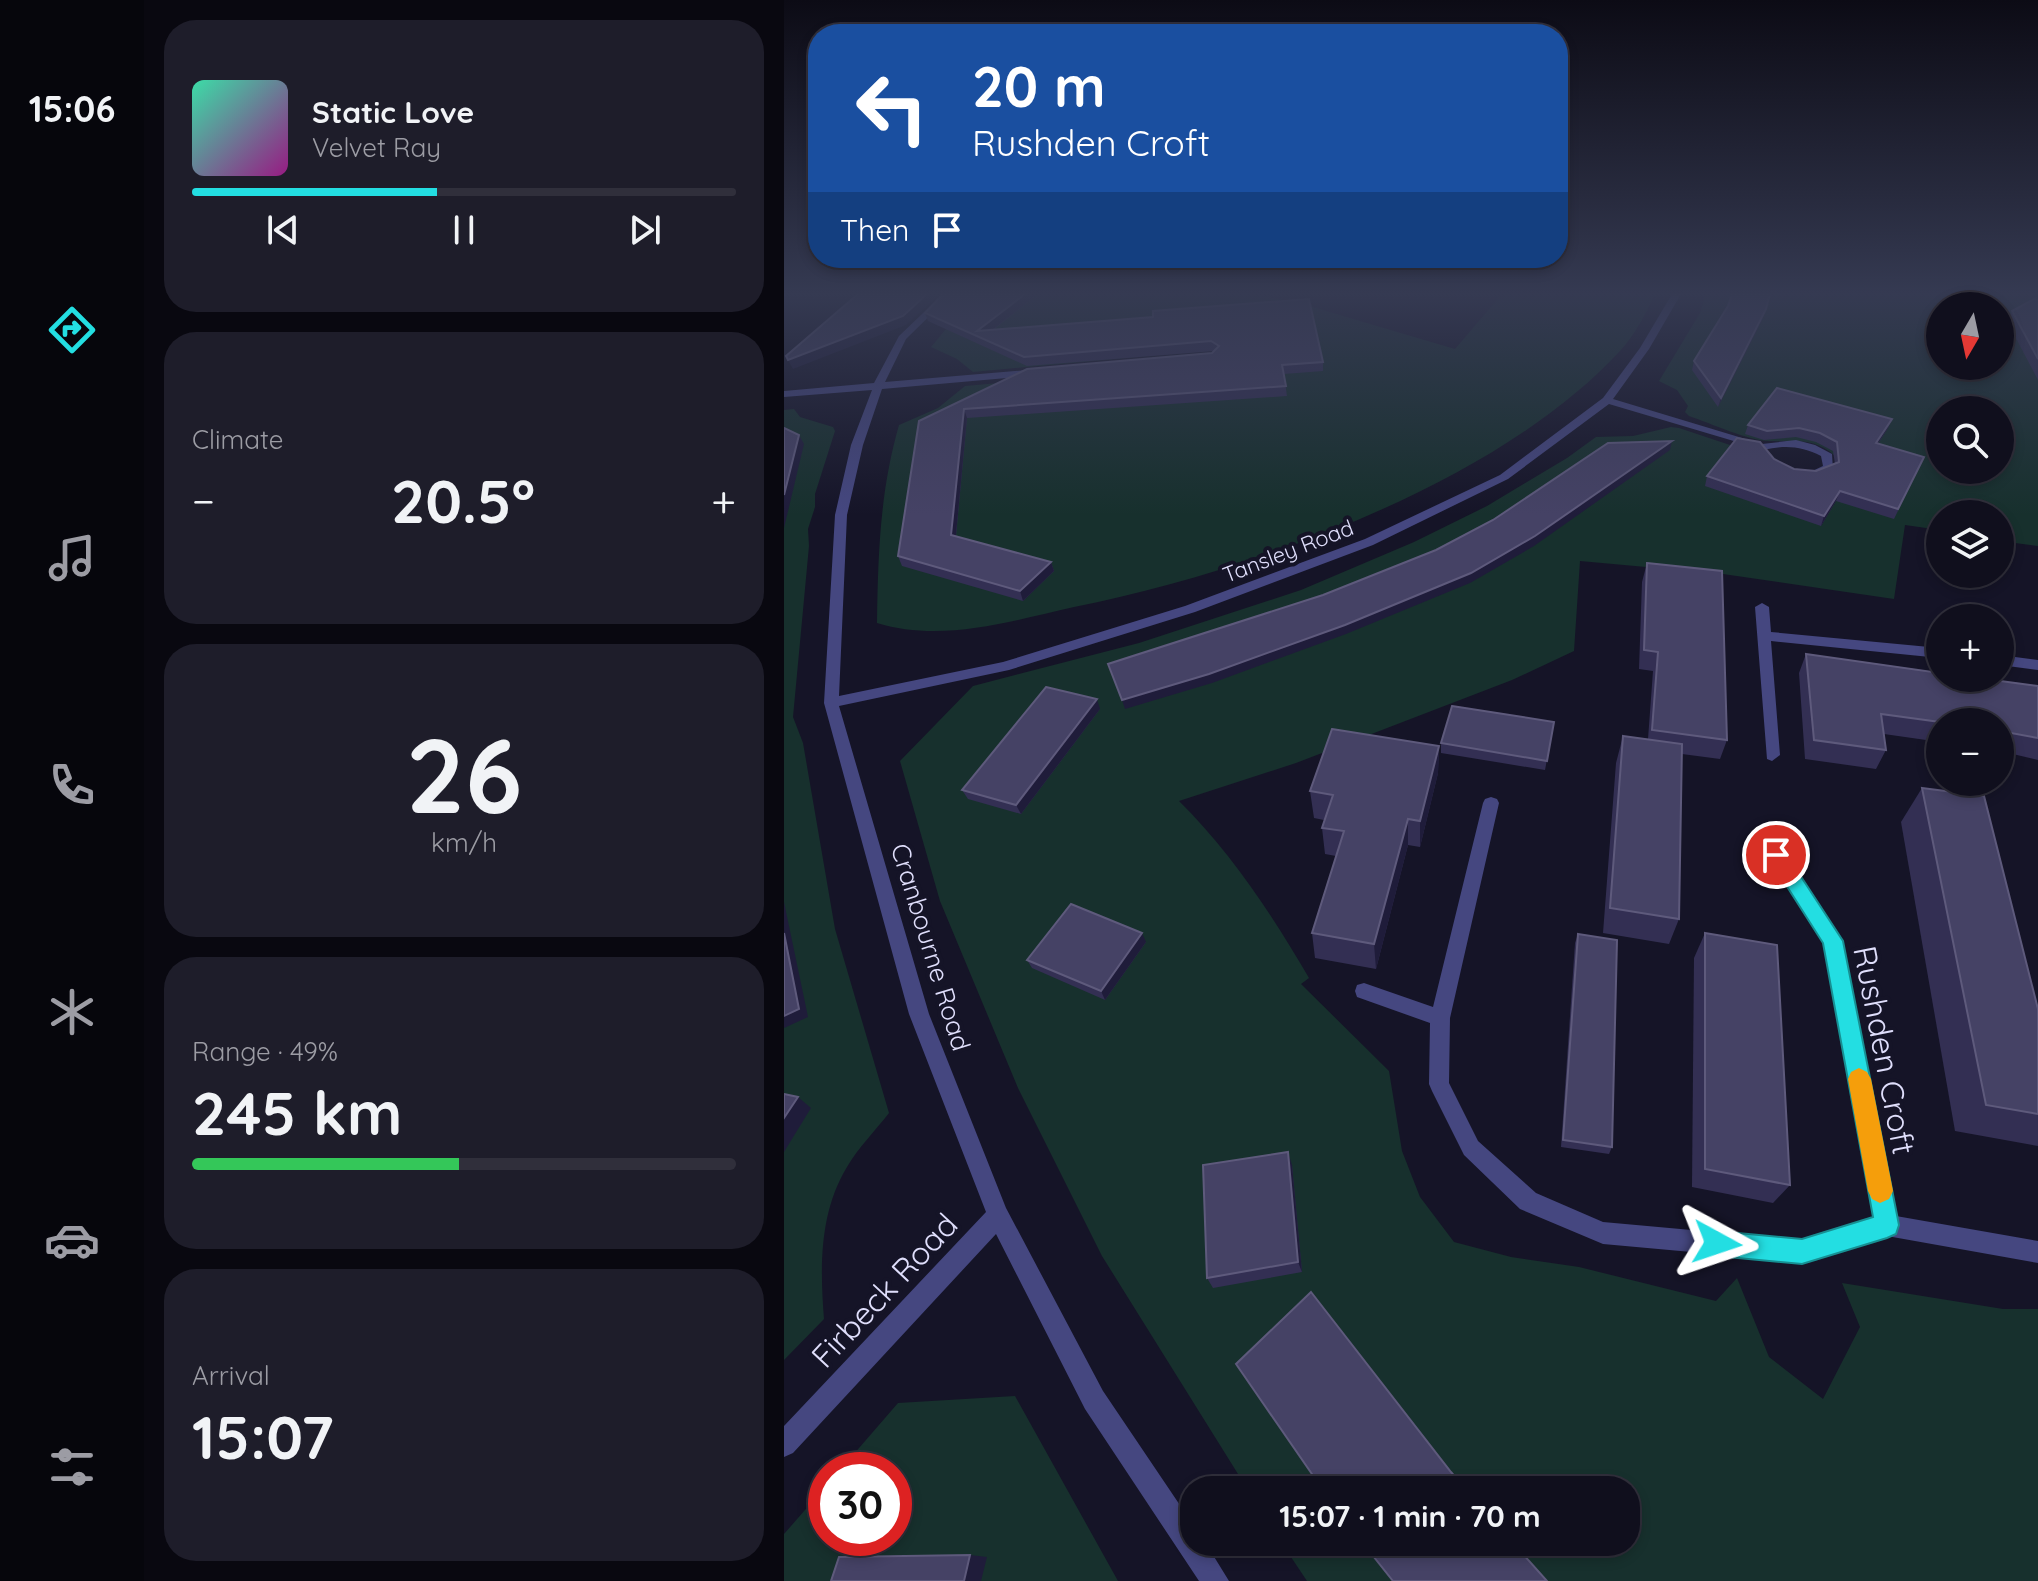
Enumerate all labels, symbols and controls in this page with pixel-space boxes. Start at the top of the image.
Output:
text: 20 m [972,51,1106,121]
icon: left [840,56,944,160]
text: 15:06 [29,86,115,131]
text: Static Love [312,93,474,131]
text: Rushden Croft [972,120,1210,165]
text: Velvet Ray [312,131,441,164]
icon: previous [261,208,305,252]
icon: pause [442,208,486,252]
icon: next [623,208,667,252]
icon: arrive [925,208,969,252]
text: Then [840,211,909,249]
north arrow [1926,292,2014,380]
map controls [1926,292,2014,796]
icon: directions [44,302,100,358]
button: search [1926,396,2014,484]
text: Climate [192,423,283,456]
text: 20.5° [391,463,535,538]
text: − [192,473,215,528]
text: + [711,473,736,528]
button: layers [1926,500,2014,588]
street label: Tansley Road [1219,513,1357,589]
icon: music [44,530,100,586]
button: + [1926,604,2014,692]
button: − [1926,708,2014,796]
text: 26 [406,709,522,839]
icon: phone [44,757,100,813]
pin [1742,821,1810,889]
text: km/h [431,826,497,859]
icon: arrive [1754,833,1798,877]
street label: Cranbourne Road [884,839,978,1055]
street label: Rushden Croft [1845,942,1925,1158]
icon: climate [44,984,100,1040]
text: Range · 49% [192,1035,338,1068]
text: 245 km [192,1075,402,1150]
position arrow [1675,1201,1759,1285]
street label: Firbeck Road [802,1204,966,1376]
icon: car [44,1212,100,1268]
text: Arrival [192,1359,270,1392]
text: 15:07 [192,1399,334,1474]
icon: filters [44,1439,100,1495]
speed limit sign: 30 [808,1452,912,1556]
text: 15:07 · 1 min · 70 m [1279,1497,1541,1535]

